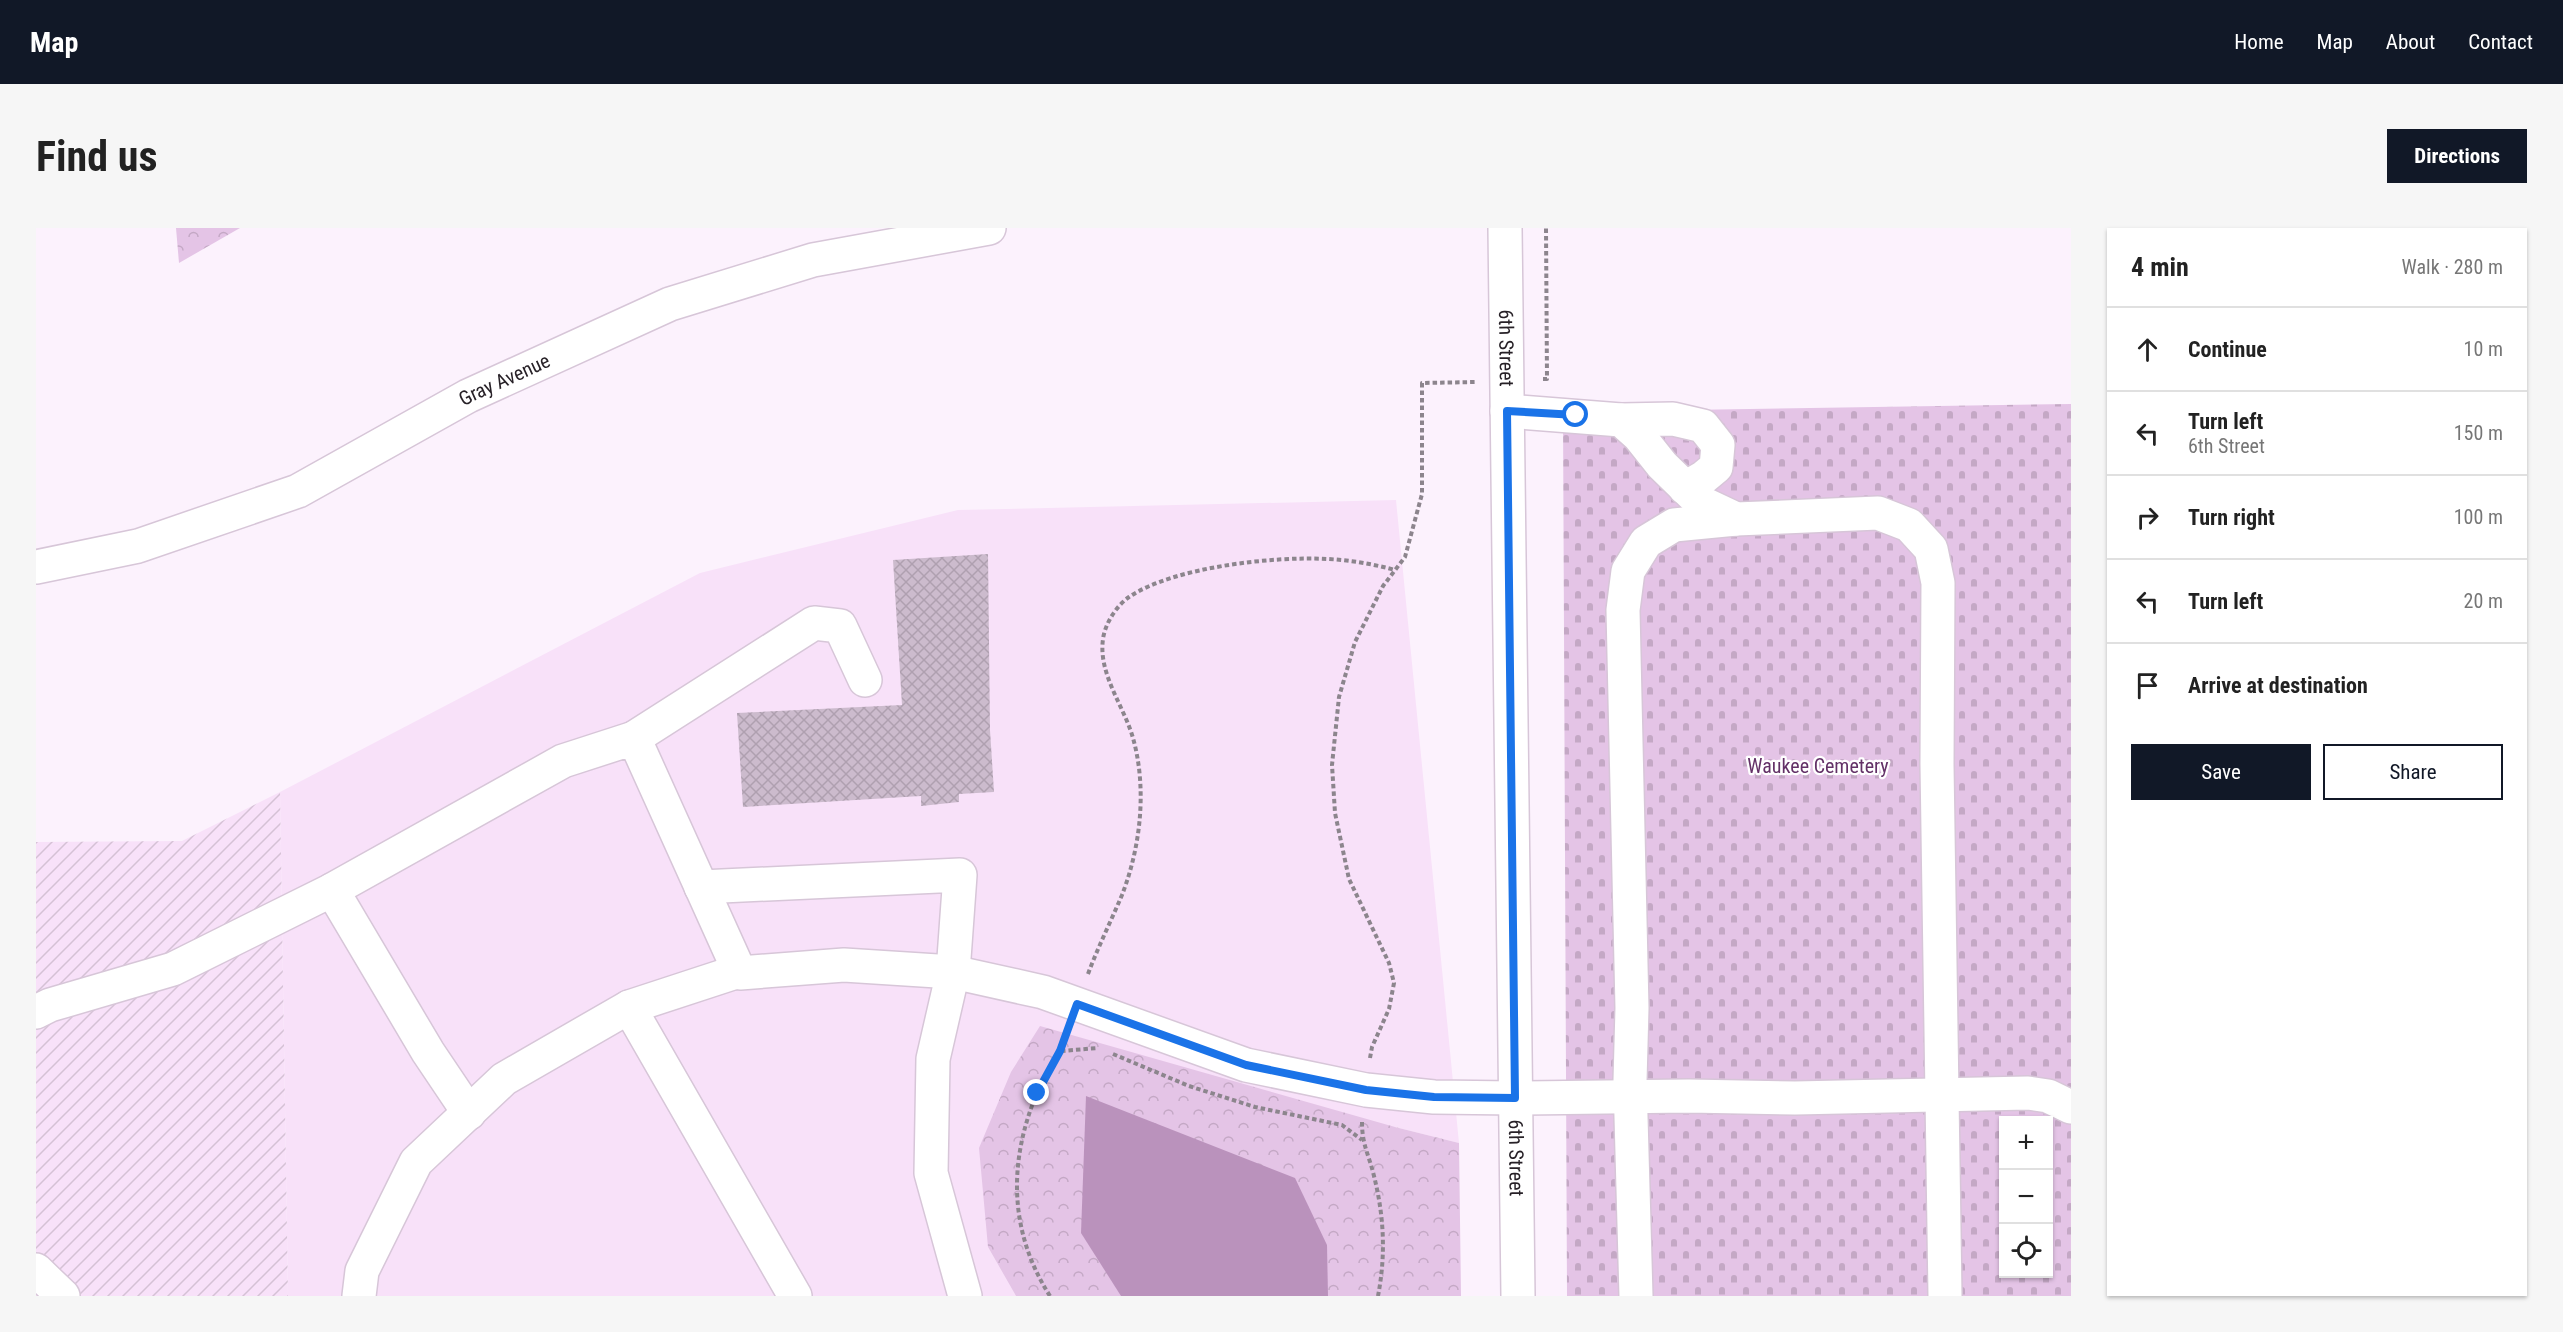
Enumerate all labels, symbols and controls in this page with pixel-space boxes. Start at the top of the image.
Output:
text: Map [30,26,78,59]
text: Home [2234,30,2284,54]
text: Map [2317,30,2353,54]
text: About [2386,30,2435,54]
text: Contact [2468,30,2533,54]
button: Directions [2387,129,2527,183]
text: Find us [36,132,157,181]
text: 4 min [2131,252,2189,282]
text: Walk · 280 m [2402,255,2503,279]
street label: 6th Street [1494,309,1519,387]
icon: ahead [2131,333,2164,366]
text: Continue [2188,337,2267,362]
text: 10 m [2464,337,2503,361]
street label: Gray Avenue [454,348,554,411]
route start [1562,401,1588,427]
text: Turn left [2188,409,2263,434]
icon: left [2131,417,2164,450]
text: 150 m [2454,421,2503,445]
text: 6th Street [2188,434,2265,458]
icon: right [2131,501,2164,534]
text: Turn right [2188,505,2275,530]
text: 100 m [2454,505,2503,529]
icon: left [2131,585,2164,618]
text: Turn left [2188,589,2263,614]
text: 20 m [2464,589,2503,613]
icon: arrive [2131,669,2164,702]
text: Arrive at destination [2188,673,2368,698]
button: Save [2131,744,2311,800]
button: Share [2323,744,2503,800]
park label: Waukee Cemetery [1747,754,1889,778]
route end [1023,1079,1049,1105]
map controls [1999,1116,2053,1278]
button: + [1999,1116,2053,1170]
street label: 6th Street [1504,1119,1529,1197]
button: − [1999,1170,2053,1224]
button: locate [1999,1224,2053,1278]

